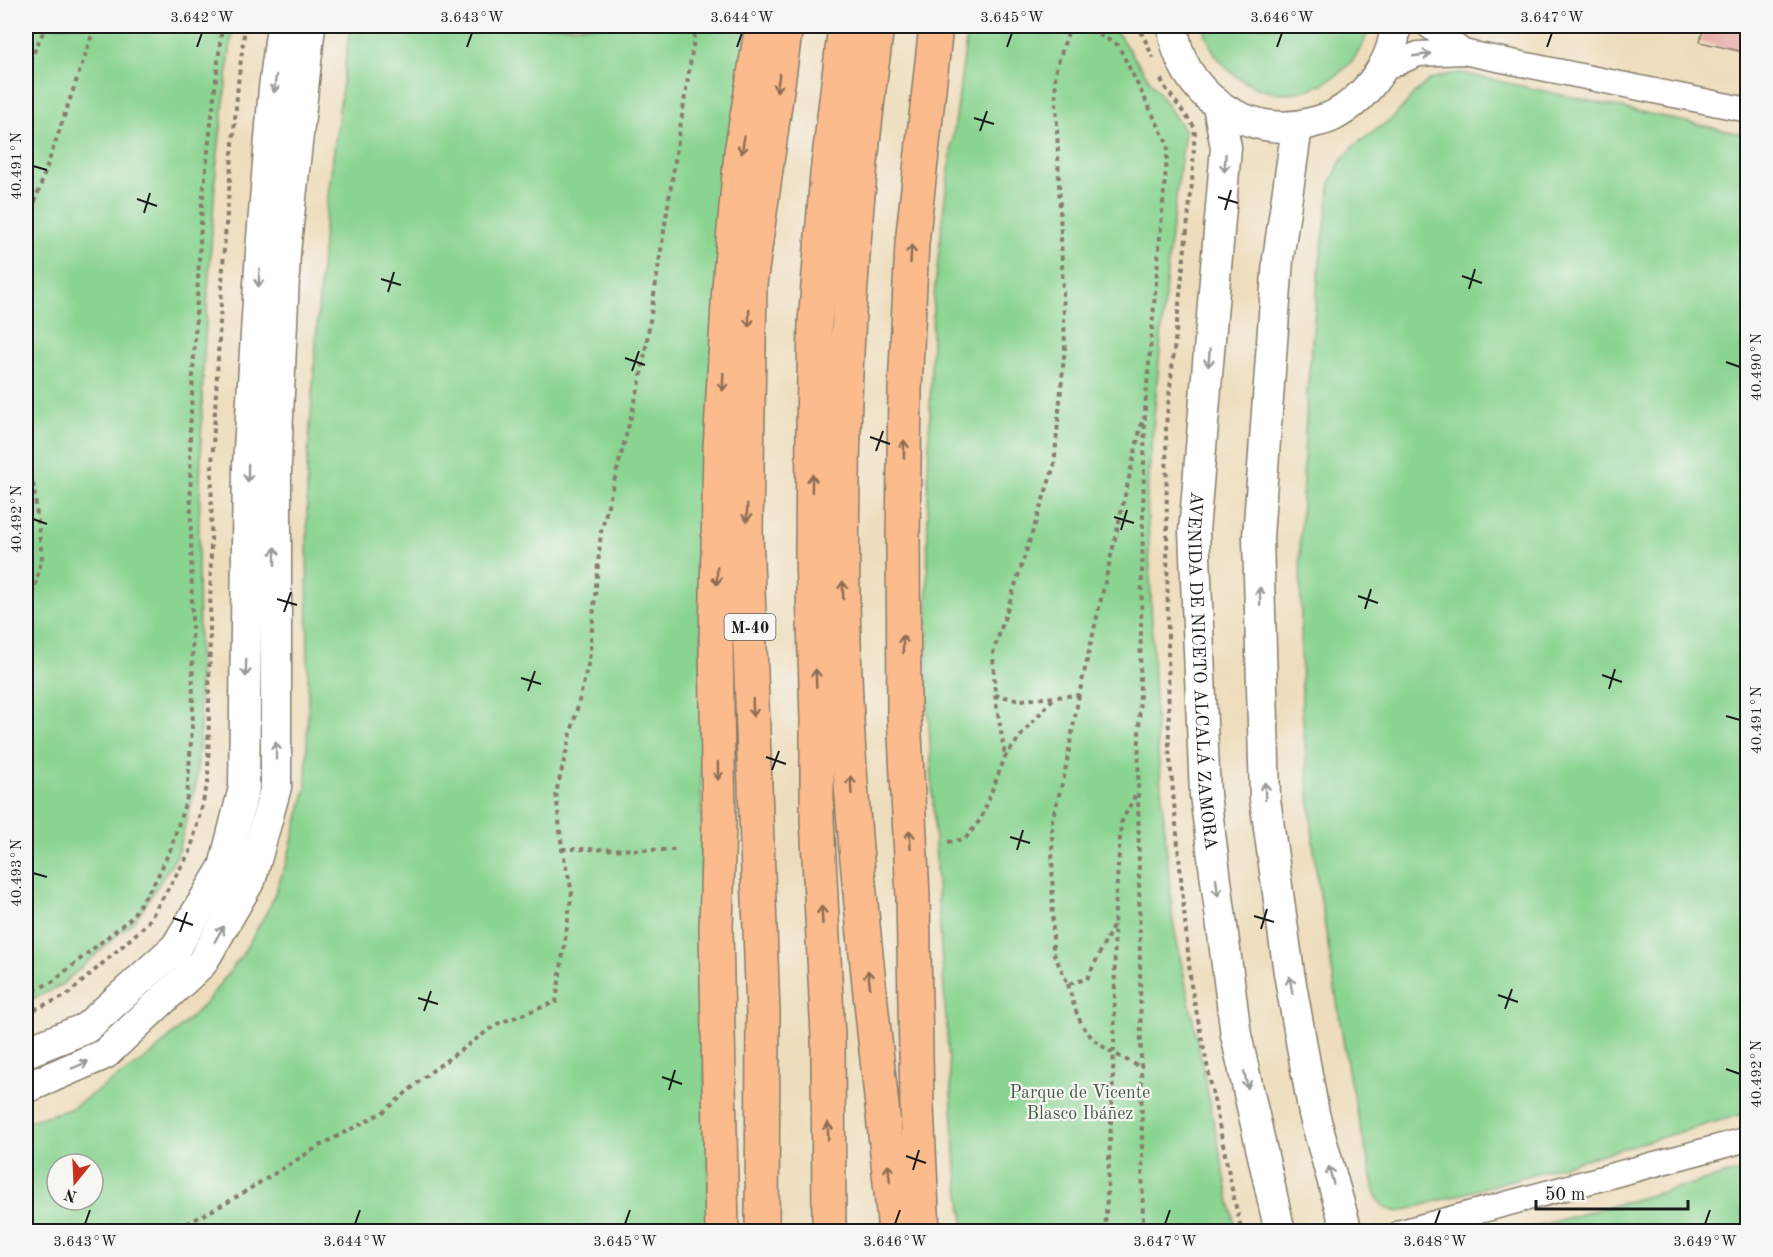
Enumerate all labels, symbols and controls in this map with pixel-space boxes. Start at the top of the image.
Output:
text: 3.642°W [170,11,234,26]
text: 3.643°W [440,11,504,26]
text: 3.644°W [710,11,774,26]
text: 3.645°W [980,11,1044,26]
text: 3.646°W [1250,11,1314,26]
text: 3.647°W [1520,11,1584,26]
one-way arrow [1412,49,1431,60]
one-way arrow [269,73,280,93]
one-way arrow [773,73,784,93]
text: 40.491°N [10,132,25,200]
one-way arrow [737,135,748,155]
one-way arrow [1219,153,1230,173]
one-way arrow [906,245,917,265]
one-way arrow [254,267,265,287]
one-way arrow [744,308,755,328]
text: 40.490°N [1750,333,1765,401]
one-way arrow [1203,347,1214,367]
one-way arrow [717,371,728,391]
one-way arrow [898,440,910,460]
one-way arrow [242,462,254,482]
one-way arrow [807,474,818,494]
text: 40.492°N [10,485,25,553]
street label: AVENIDA DE NICETO ALCALÁ ZAMORA [1184,491,1220,851]
one-way arrow [741,503,752,523]
one-way arrow [269,546,281,566]
one-way arrow [711,566,723,586]
one-way arrow [837,581,849,601]
one-way arrow [1254,587,1265,607]
road number: M-40 [724,614,776,640]
one-way arrow [897,634,909,654]
one-way arrow [240,657,252,677]
one-way arrow [810,669,822,689]
text: 40.491°N [1750,686,1765,754]
one-way arrow [747,698,758,718]
one-way arrow [270,741,282,761]
one-way arrow [712,761,724,781]
one-way arrow [846,776,857,796]
one-way arrow [1259,782,1270,802]
one-way arrow [904,829,915,849]
text: 40.493°N [10,839,25,907]
one-way arrow [1211,877,1222,897]
one-way arrow [816,906,827,926]
one-way arrow [213,926,225,943]
one-way arrow [863,970,874,990]
one-way arrow [1285,975,1296,995]
text: 40.492°N [1750,1040,1765,1108]
one-way arrow [70,1059,88,1070]
one-way arrow [1241,1070,1252,1089]
park label: Parque de Vicente Blasco Ibáñez [1010,1084,1150,1123]
one-way arrow [823,1122,834,1142]
north arrow [45,1152,105,1212]
one-way arrow [884,1164,895,1184]
one-way arrow [1325,1166,1336,1185]
scale bar [1536,1173,1688,1211]
text: N [62,1185,79,1204]
text: 50 m [1545,1186,1585,1204]
text: 3.643°W [53,1235,117,1250]
text: 3.644°W [323,1235,387,1250]
text: 3.645°W [593,1235,657,1250]
text: 3.646°W [863,1235,927,1250]
text: 3.647°W [1133,1235,1197,1250]
text: 3.648°W [1403,1235,1467,1250]
text: 3.649°W [1673,1235,1737,1250]

